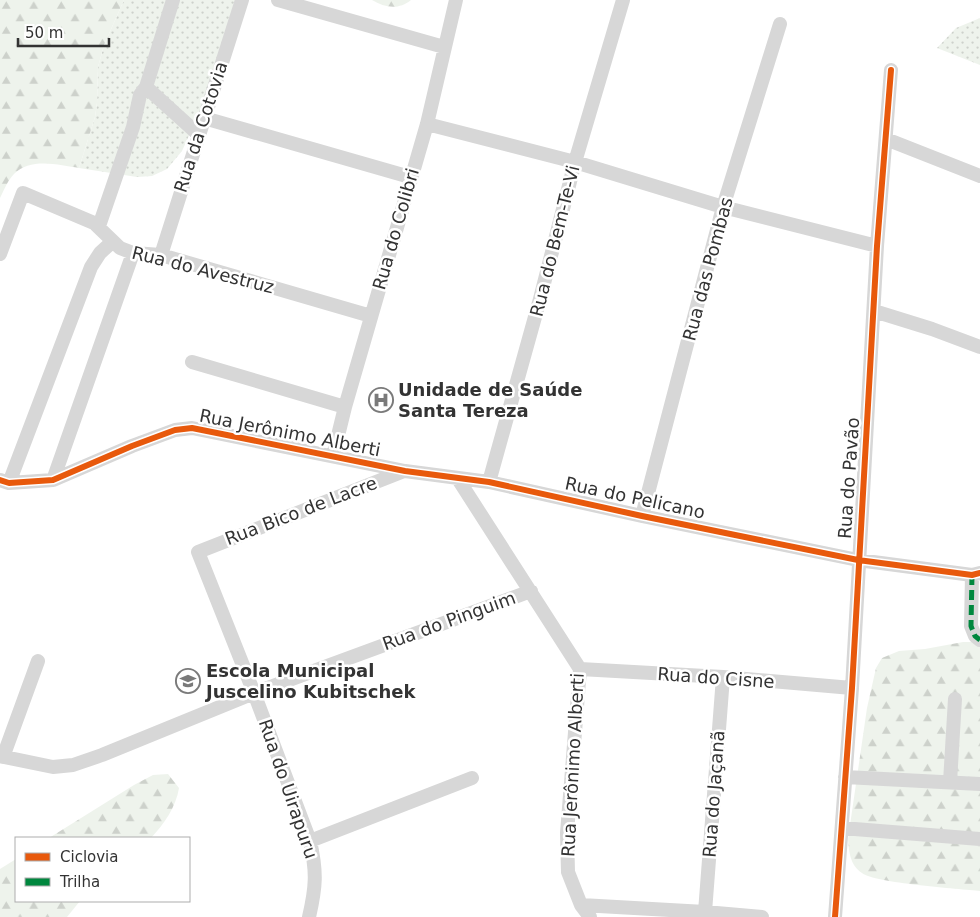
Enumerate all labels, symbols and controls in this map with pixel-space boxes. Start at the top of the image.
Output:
scale bar [18,15,109,47]
text: 50 m [25,24,63,42]
street label: Rua da Cotovia [169,59,232,195]
street label: Rua do Bem-Te-Vi [526,163,583,319]
street label: Rua do Colibri [368,166,423,292]
street label: Rua das Pombas [678,195,737,343]
street label: Rua do Avestruz [130,242,276,297]
place label: Unidade de Saúde Santa Tereza [398,379,582,421]
hospital icon: Unidade de Saúde Santa Tereza [368,387,394,413]
street label: Rua Jerônimo Alberti [198,405,383,460]
street label: Rua do Pavão [834,416,863,539]
street label: Rua Bico de Lacre [222,472,380,549]
street label: Rua do Pelicano [563,472,707,523]
street label: Rua do Pinguim [379,587,518,654]
place label: Escola Municipal Juscelino Kubitschek [204,660,416,702]
street label: Rua do Cisne [657,663,775,692]
school or university icon: Escola Municipal Juscelino Kubitschek [175,668,201,694]
street label: Rua Jerônimo Alberti [557,672,588,858]
street label: Rua do Uirapuru [255,716,322,861]
street label: Rua do Jaçanã [699,730,728,858]
legend [15,837,190,902]
text: Ciclovia [60,848,118,866]
text: Trilha [59,873,100,891]

